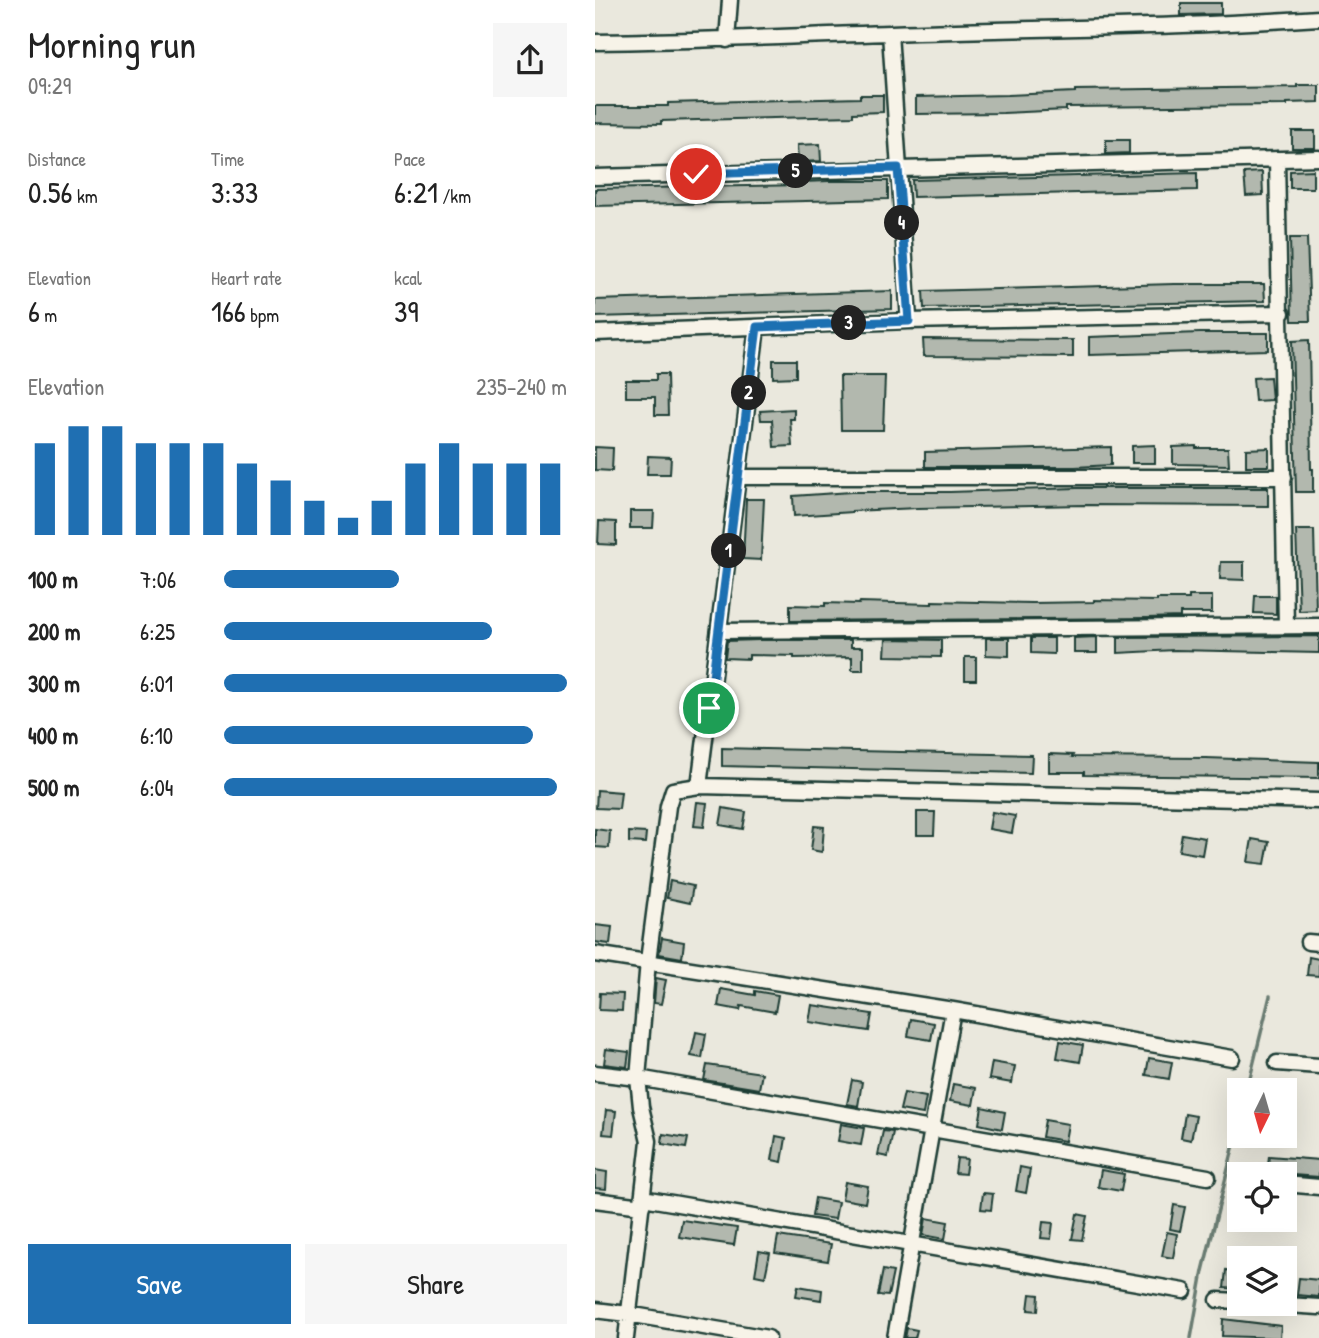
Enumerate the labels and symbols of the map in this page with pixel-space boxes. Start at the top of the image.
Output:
pin [666,144,726,204]
pin: 5 [779,154,813,188]
pin: 4 [885,206,919,241]
pin: 3 [831,306,867,340]
pin: 2 [731,376,767,410]
pin: 1 [711,534,747,568]
pin [679,678,739,738]
north arrow [1227,1078,1297,1148]

